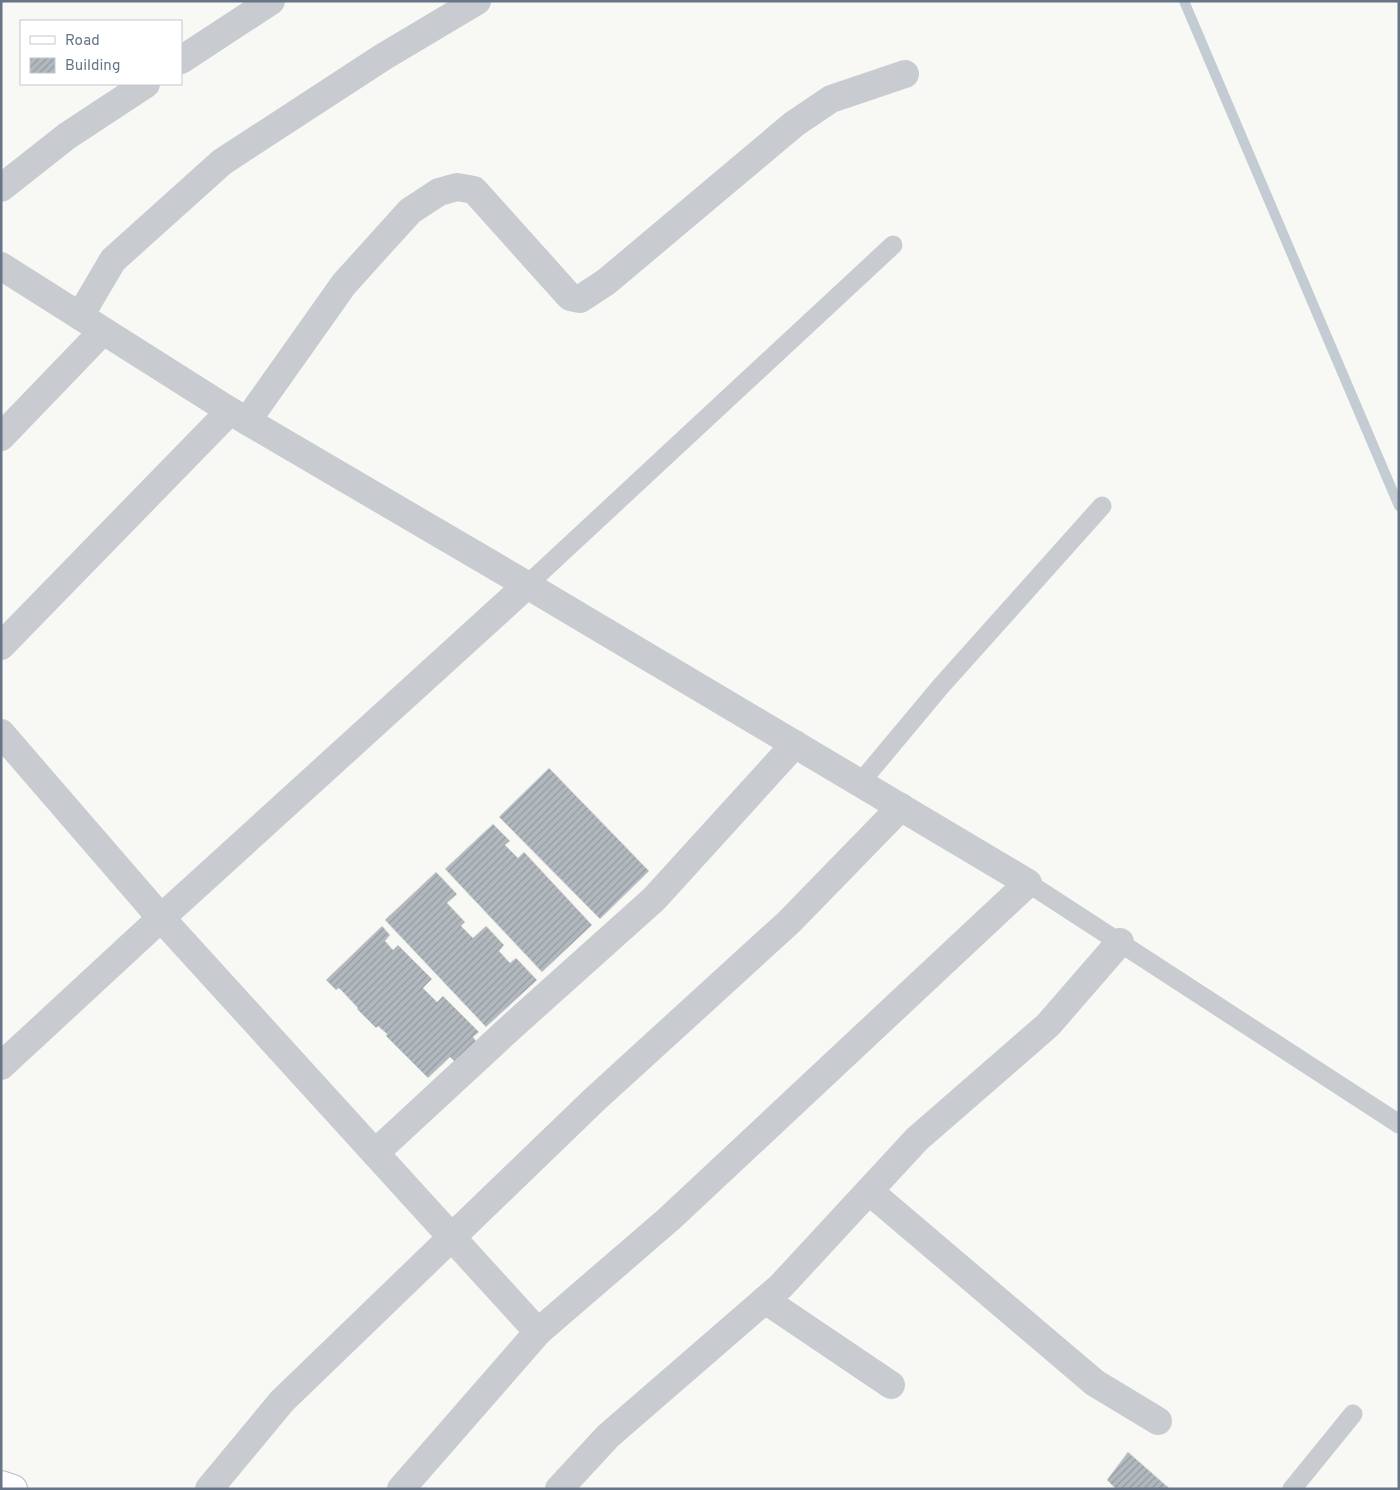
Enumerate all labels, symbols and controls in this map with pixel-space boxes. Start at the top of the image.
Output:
legend [20,20,182,85]
text: Road [65,32,100,51]
text: Building [65,57,120,76]

